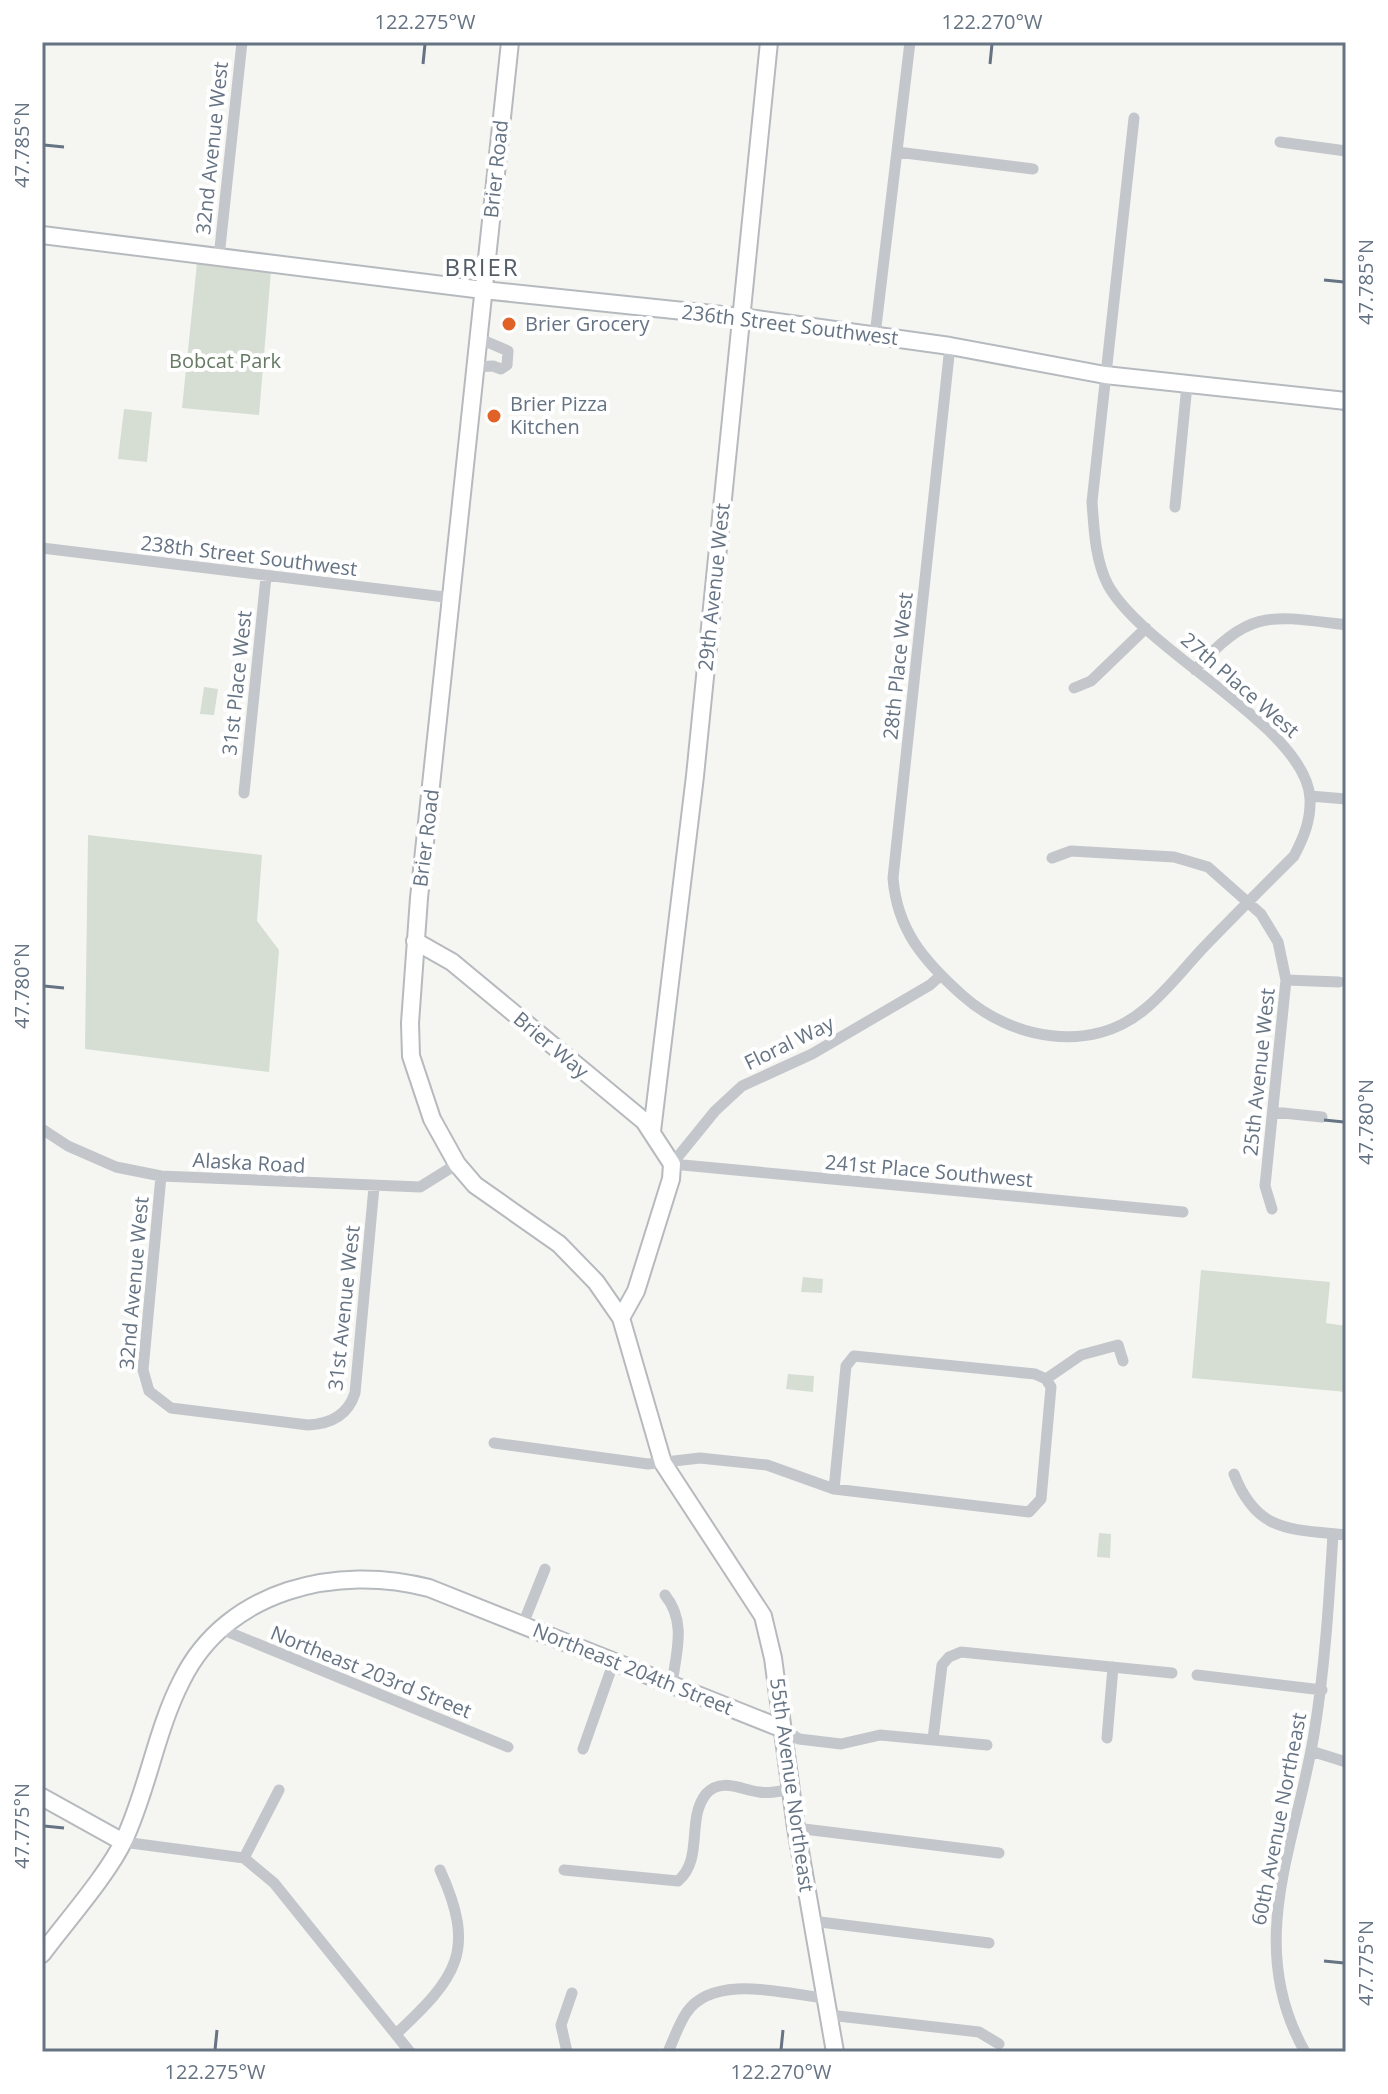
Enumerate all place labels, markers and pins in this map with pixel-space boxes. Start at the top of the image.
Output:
place label: Brier Grocery [525,310,650,337]
marker: Brier Grocery [500,315,518,333]
place label: Brier Pizza Kitchen [510,390,608,440]
marker: Brier Pizza Kitchen [485,407,503,425]

